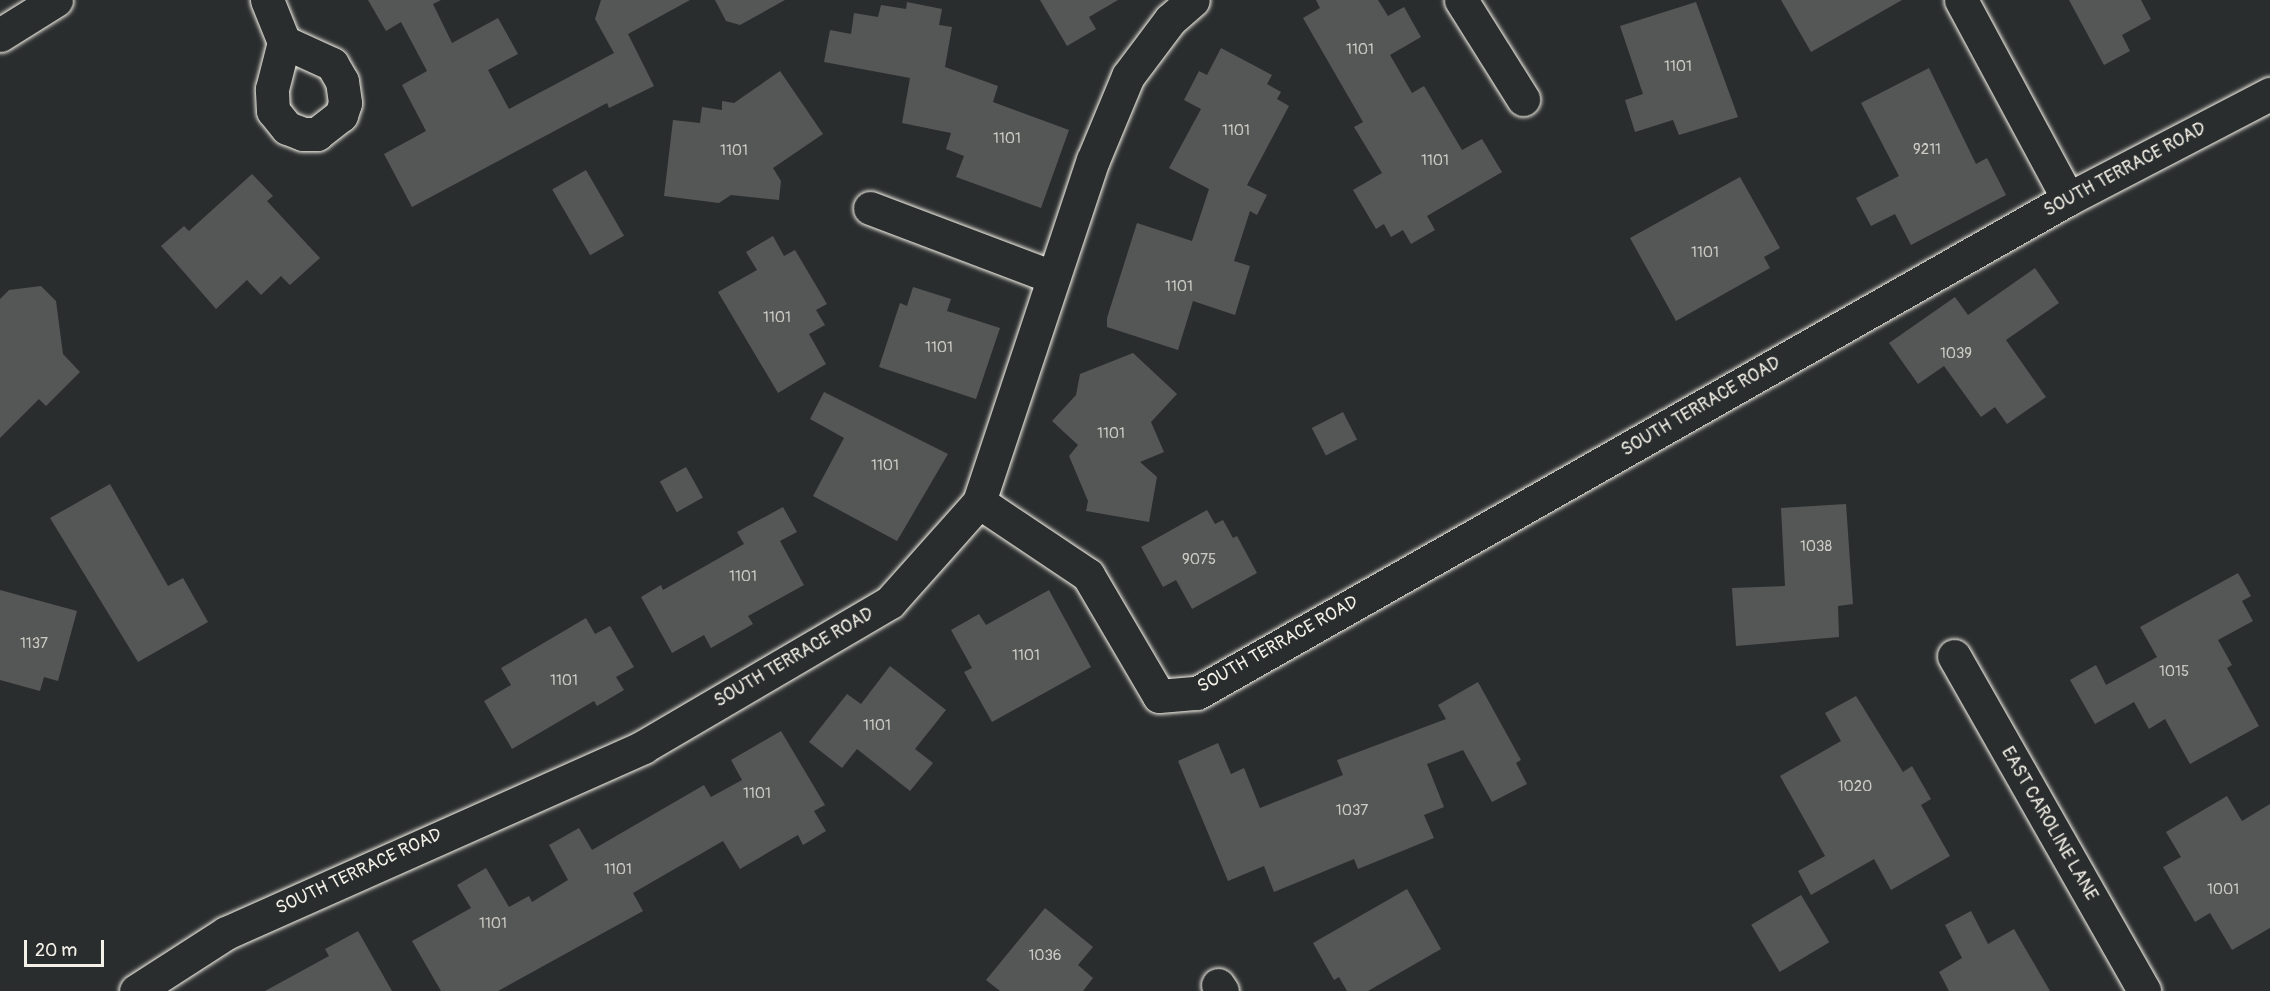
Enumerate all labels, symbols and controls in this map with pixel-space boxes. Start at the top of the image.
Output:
house number: 1101 [1346,41,1374,59]
house number: 1101 [1664,58,1692,76]
street label: SOUTH TERRACE ROAD [2040,118,2210,222]
house number: 1101 [1222,122,1250,140]
house number: 1101 [993,130,1021,148]
house number: 9211 [1913,141,1941,159]
house number: 1101 [720,142,748,160]
house number: 1101 [1421,152,1449,170]
house number: 1101 [1691,244,1719,262]
house number: 1101 [1165,278,1193,296]
house number: 1101 [763,309,791,327]
house number: 1101 [925,339,953,357]
house number: 1039 [1940,345,1972,363]
street label: SOUTH TERRACE ROAD [1618,353,1784,461]
house number: 1101 [1097,425,1125,443]
house number: 1101 [871,457,899,475]
house number: 1038 [1800,538,1832,556]
house number: 9075 [1182,551,1216,569]
house number: 1101 [729,568,757,586]
street label: SOUTH TERRACE ROAD [1194,592,1362,698]
street label: SOUTH TERRACE ROAD [711,604,877,712]
house number: 1137 [20,635,48,653]
house number: 1101 [1012,647,1040,665]
house number: 1015 [2159,663,2189,681]
house number: 1101 [550,672,578,690]
house number: 1101 [863,717,891,735]
street label: EAST CAROLINE LANE [1996,743,2102,905]
house number: 1020 [1838,778,1872,796]
house number: 1101 [743,785,771,803]
house number: 1037 [1336,802,1368,820]
street label: SOUTH TERRACE ROAD [273,824,445,920]
house number: 1101 [604,861,632,879]
house number: 1001 [2207,881,2239,899]
house number: 1101 [479,915,507,933]
scale bar [27,928,106,966]
text: 20 m [35,939,77,962]
house number: 1036 [1028,947,1062,965]

